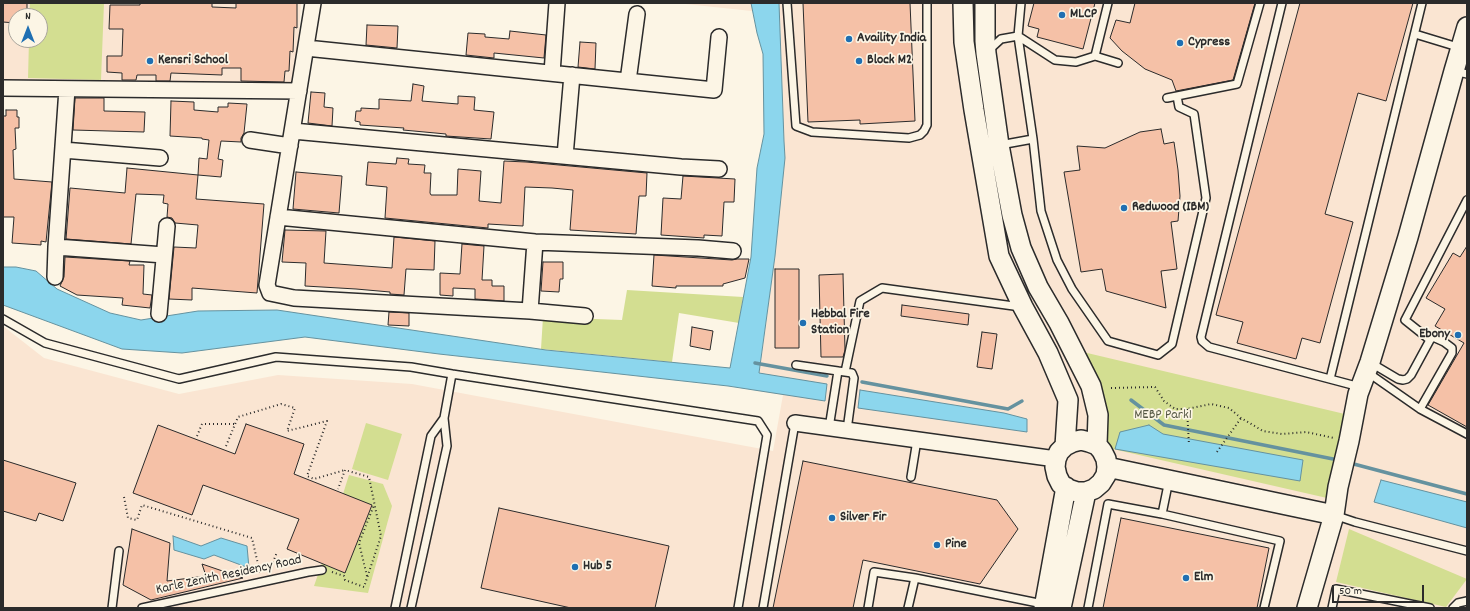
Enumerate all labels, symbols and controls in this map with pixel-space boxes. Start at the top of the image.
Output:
place label: MLCP [1070,7,1097,23]
north arrow [8,8,48,48]
text: N [25,9,31,25]
marker: MLCP [1057,10,1067,20]
place label: Availity India [857,31,926,47]
marker: Availity India [844,34,854,44]
place label: Cypress [1188,35,1230,51]
marker: Cypress [1175,38,1185,48]
place label: Kensri School [158,53,228,69]
place label: Block M2 [867,53,912,69]
marker: Kensri School [145,56,155,66]
marker: Block M2 [854,56,864,66]
place label: Redwood (IBM) [1132,200,1209,216]
marker: Redwood (IBM) [1119,203,1129,213]
place label: Hebbal Fire Station [811,307,870,340]
marker: Hebbal Fire Station [798,318,808,328]
place label: Ebony [1419,327,1450,343]
marker: Ebony [1453,330,1463,340]
park label: MEBP Park1 [1134,408,1192,424]
place label: Silver Fir [840,510,886,526]
marker: Silver Fir [827,513,837,523]
place label: Pine [945,537,967,553]
marker: Pine [932,540,942,550]
street label: Karle Zenith Residency Road [155,552,303,600]
place label: Hub 5 [583,559,612,575]
marker: Hub 5 [570,562,580,572]
place label: Elm [1194,570,1213,586]
marker: Elm [1181,573,1191,583]
scale bar [1334,577,1426,603]
text: 50 m [1339,583,1362,600]

